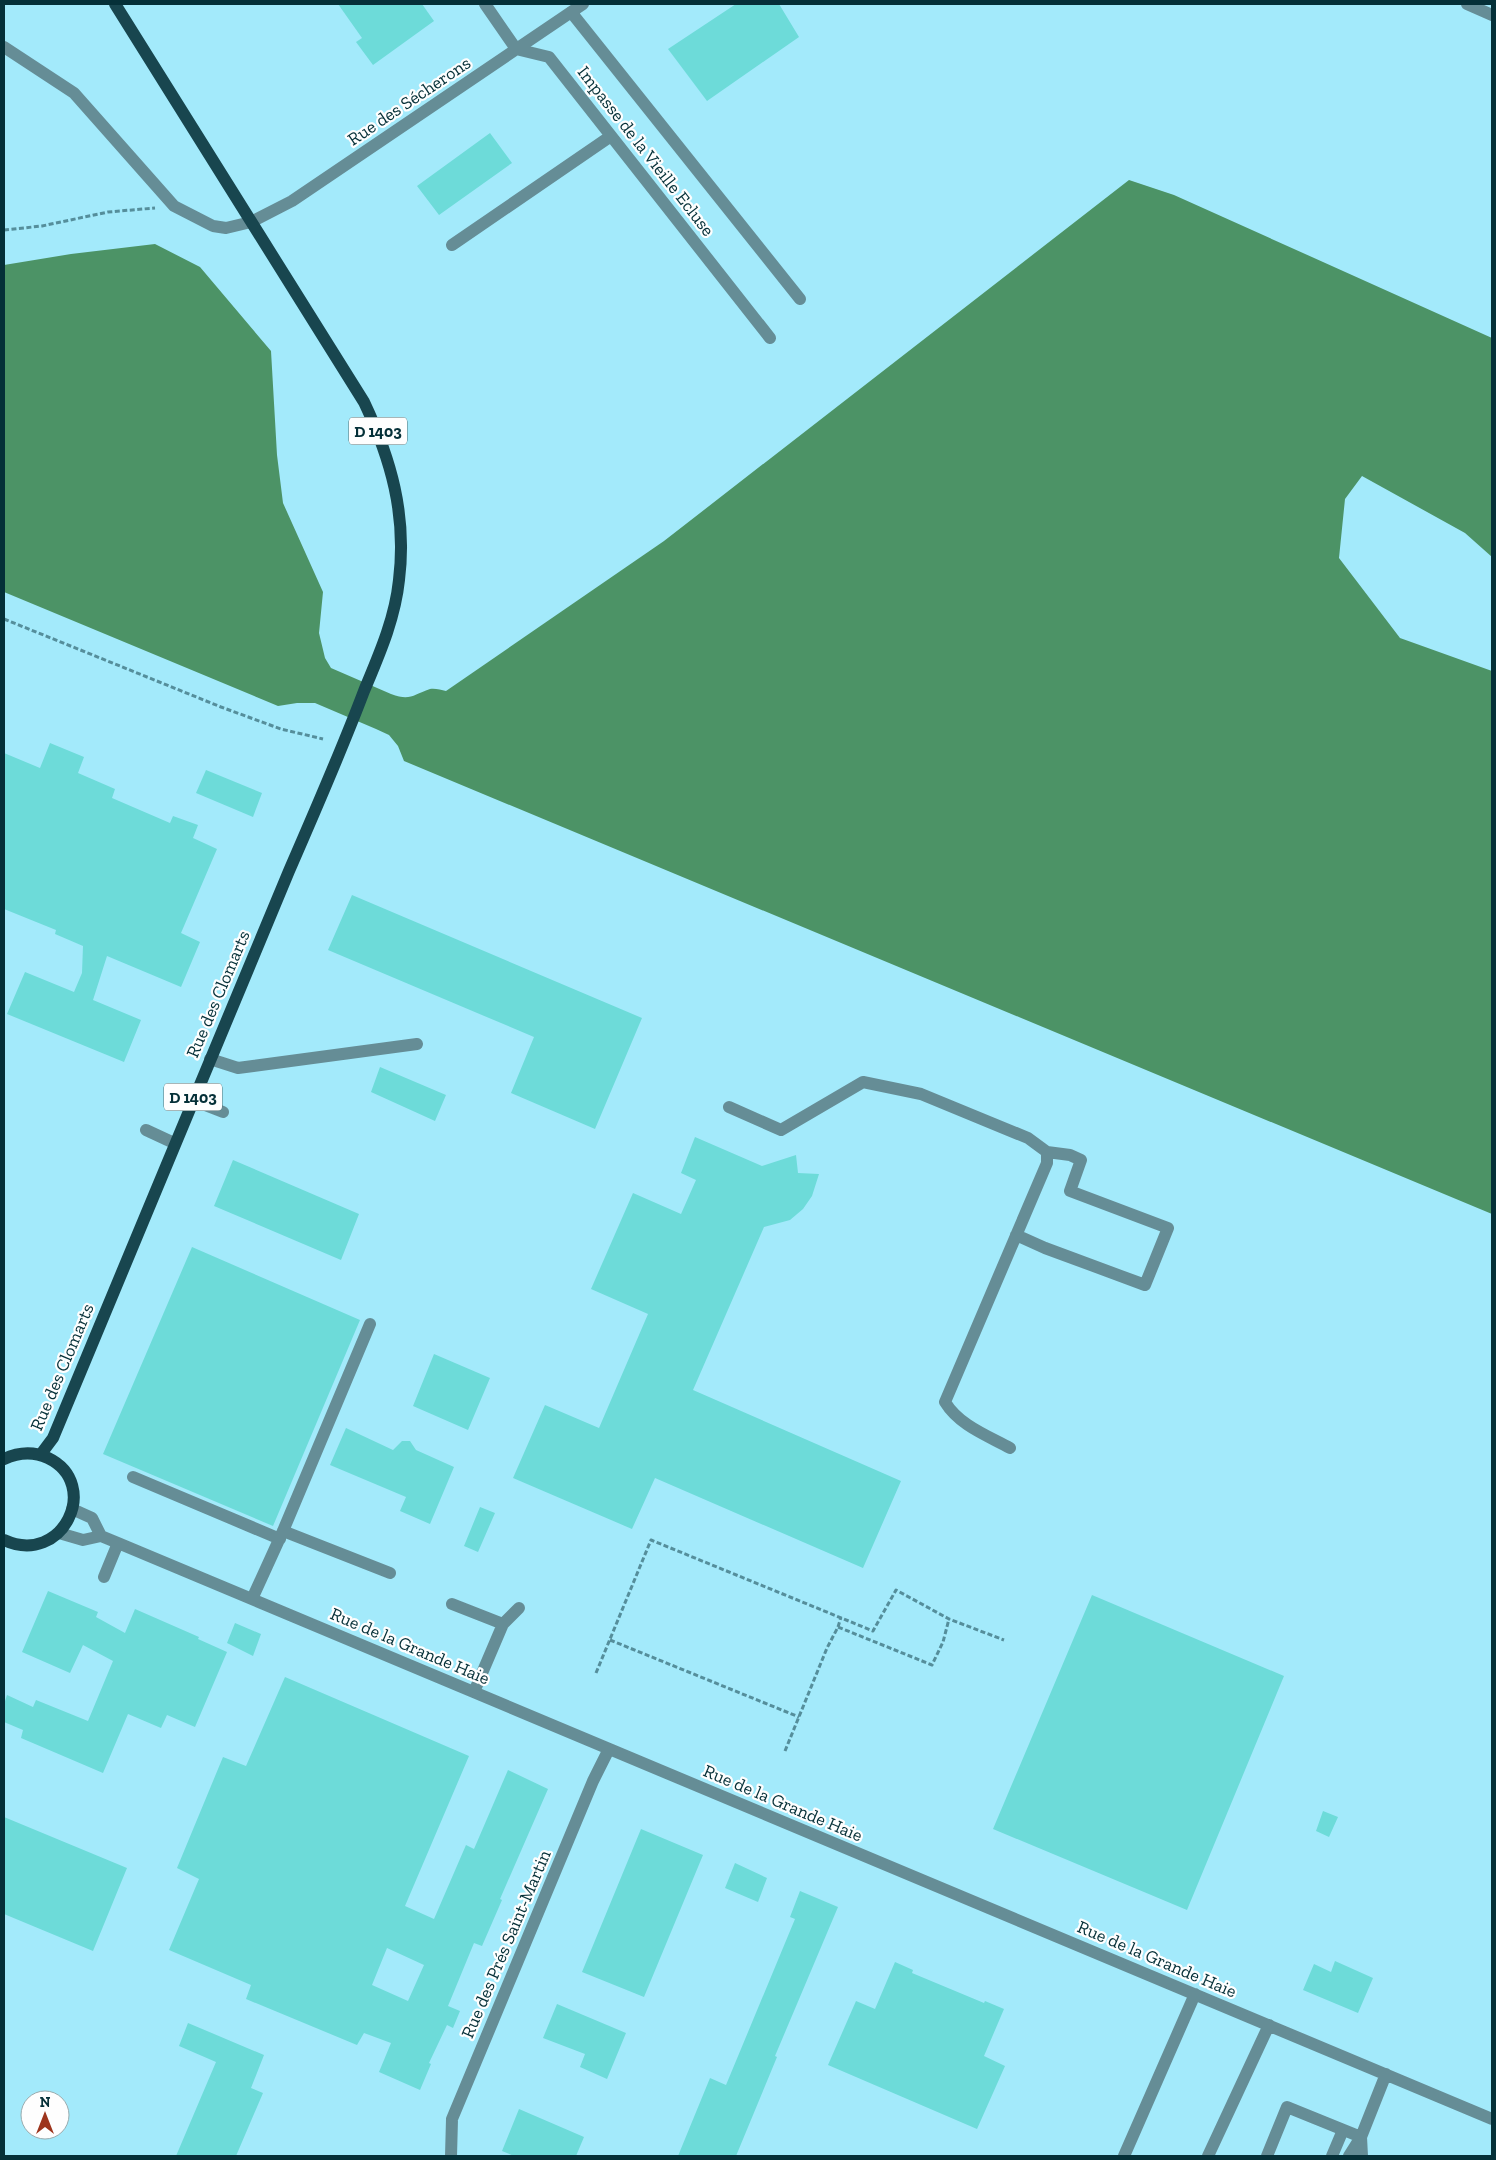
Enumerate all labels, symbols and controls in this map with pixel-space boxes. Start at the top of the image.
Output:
street label: Rue des Sécherons [343,52,475,150]
street label: Impasse de la Vieille Ecluse [573,62,719,240]
road number: D 1403 [349,418,407,444]
street label: Rue des Clomarts [181,927,255,1061]
road number: D 1403 [164,1084,222,1110]
street label: Rue des Clomarts [25,1300,99,1434]
street label: Rue de la Grande Haie [327,1603,493,1689]
street label: Rue de la Grande Haie [700,1760,866,1846]
street label: Rue des Prés Saint-Martin [456,1846,556,2041]
street label: Rue de la Grande Haie [1074,1916,1240,2002]
north arrow [20,2090,70,2140]
text: N [40,2094,51,2111]

